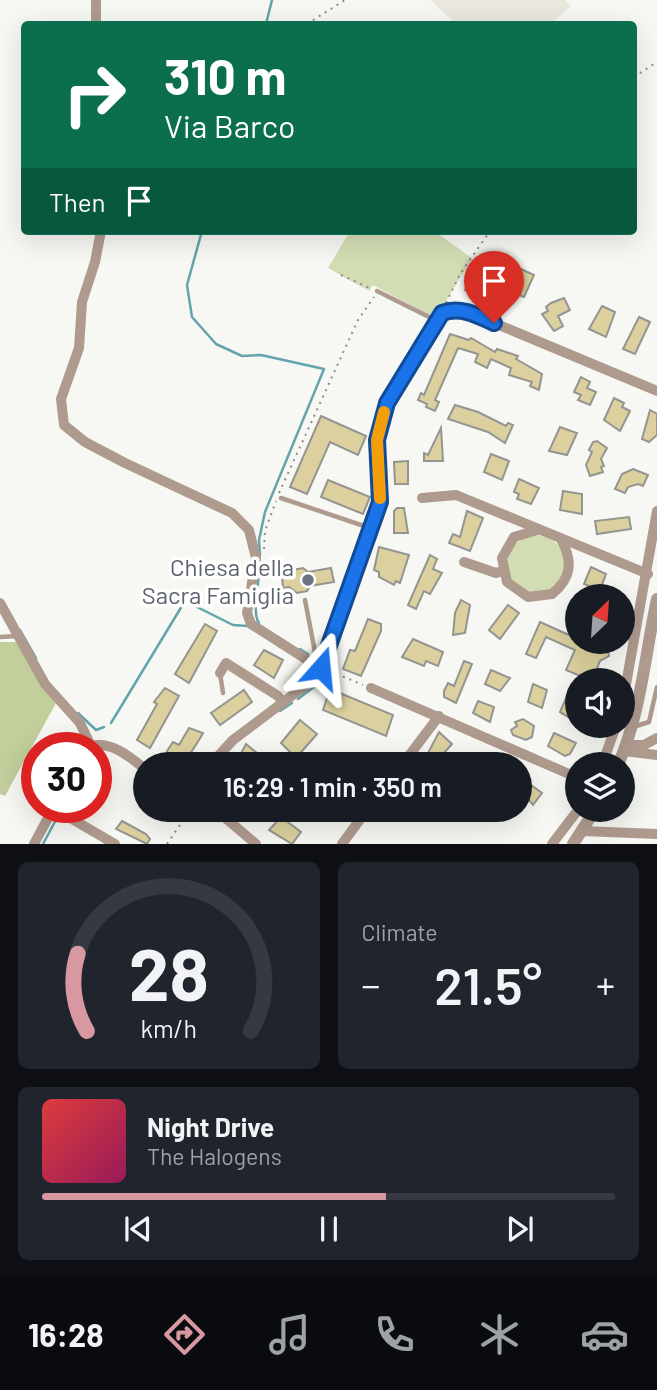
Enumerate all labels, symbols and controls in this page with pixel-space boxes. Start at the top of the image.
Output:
text: 310 m [164,46,286,105]
icon: right [49,49,140,140]
text: Via Barco [164,106,295,144]
icon: arrive [120,182,158,220]
text: Then [49,186,106,217]
pin [464,251,524,323]
icon: arrive [475,262,513,300]
place label: Chiesa della Sacra Famiglia [142,552,294,609]
marker: Chiesa della Sacra Famiglia [300,572,316,588]
north arrow [565,584,635,654]
map controls [565,584,635,822]
position arrow [284,631,358,705]
button: sound [565,668,635,738]
speed limit sign: 30 [21,732,112,823]
button: layers [565,752,635,822]
text: 16:29 · 1 min · 350 m [223,771,442,802]
text: Climate [362,918,438,946]
text: 28 [129,929,209,1017]
text: 21.5° [434,953,542,1015]
text: − [362,961,381,1007]
text: + [596,961,615,1007]
text: km/h [140,1013,197,1043]
text: Night Drive [147,1111,274,1142]
text: The Halogens [147,1142,282,1170]
icon: previous [119,1210,157,1248]
icon: pause [310,1210,348,1248]
icon: next [501,1210,539,1248]
icon: directions [160,1310,209,1359]
icon: music [265,1310,314,1359]
icon: phone [370,1310,419,1359]
icon: climate [475,1310,524,1359]
icon: car [580,1310,629,1359]
text: 16:28 [28,1315,103,1353]

